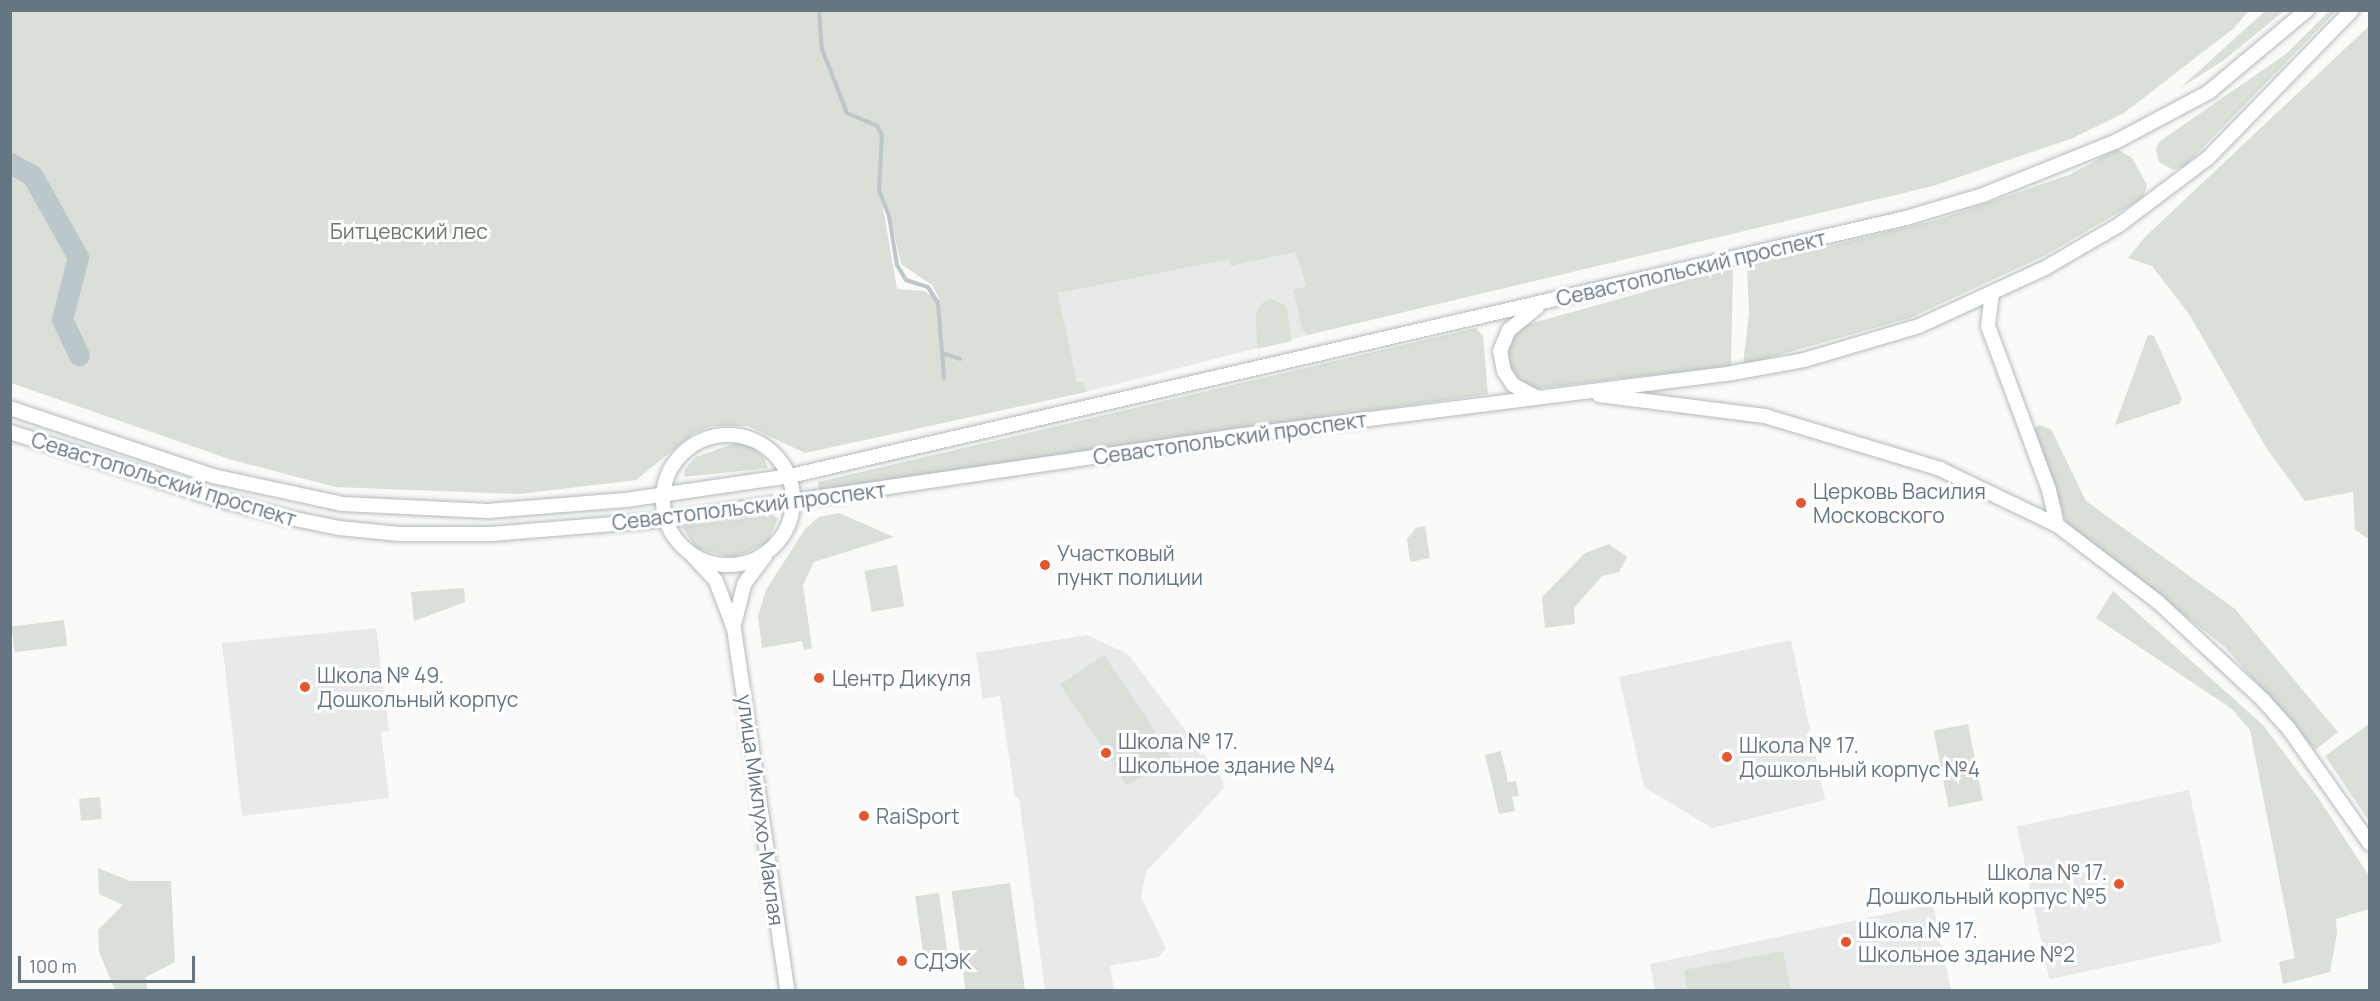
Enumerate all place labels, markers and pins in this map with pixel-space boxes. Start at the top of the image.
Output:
place label: Церковь Василия Московского [1813,478,1986,528]
marker: Церковь Василия Московского [1794,496,1808,510]
place label: Участковый пункт полиции [1057,540,1203,590]
marker: Участковый пункт полиции [1038,558,1052,572]
place label: Школа № 49. Дошкольный корпус [317,662,518,712]
place label: Центр Дикуля [832,665,971,691]
marker: Центр Дикуля [810,669,828,687]
marker: Школа № 49. Дошкольный корпус [298,680,312,694]
place label: Школа № 17. Школьное здание №4 [1118,728,1335,778]
place label: Школа № 17. Дошкольный корпус №4 [1739,732,1980,782]
marker: Школа № 17. Школьное здание №4 [1099,746,1113,760]
marker: Школа № 17. Дошкольный корпус №4 [1720,750,1734,764]
place label: RaiSport [876,803,960,829]
marker: RaiSport [857,809,871,823]
place label: Школа № 17. Дошкольный корпус №5 [1866,859,2107,909]
marker: Школа № 17. Дошкольный корпус №5 [2112,877,2126,891]
place label: Школа № 17. Школьное здание №2 [1858,917,2075,967]
marker: Школа № 17. Школьное здание №2 [1839,935,1853,949]
place label: СДЭК [914,948,971,974]
marker: СДЭК [895,954,909,968]

